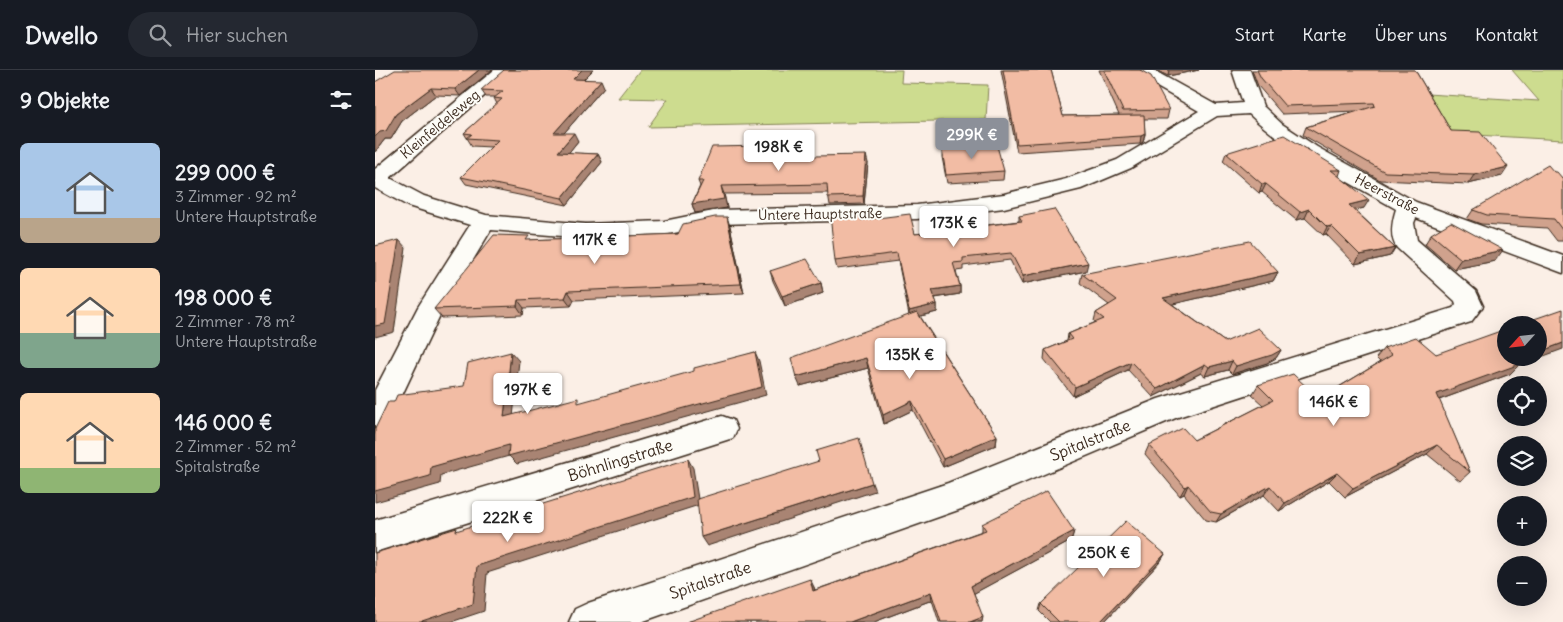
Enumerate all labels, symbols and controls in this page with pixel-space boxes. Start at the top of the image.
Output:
search box [128,12,478,57]
text: Dwello [25,20,98,50]
icon: search [146,21,174,49]
text: Hier suchen [186,23,288,47]
text: Start [1235,23,1274,46]
text: Karte [1302,23,1347,46]
text: Über uns [1375,23,1447,46]
text: Kontakt [1475,23,1538,46]
icon: filters [327,86,355,114]
street label: Kleinfeldeleweg [397,86,483,162]
text: 9 Objekte [20,87,110,114]
pin: 299K € [931,118,1013,160]
text: 299K € [946,124,998,144]
pin: 198K € [738,129,820,172]
text: 198K € [755,136,803,156]
text: 299 000 € [175,159,276,186]
icon: home [60,163,120,223]
street label: Heerstraße [1352,169,1422,219]
text: 3 Zimmer · 92 m² [175,186,297,206]
street label: Untere Hauptstraße [758,204,882,224]
text: Untere Hauptstraße [175,206,317,226]
pin: 173K € [913,206,995,248]
text: 173K € [930,212,978,232]
pin: 117K € [554,222,636,265]
text: 117K € [573,229,617,249]
text: 198 000 € [175,284,272,311]
icon: home [60,288,120,348]
text: 2 Zimmer · 78 m² [175,311,296,331]
north arrow [1497,316,1547,366]
map controls [1497,316,1547,606]
text: Untere Hauptstraße [175,331,317,351]
pin: 135K € [869,338,951,380]
text: 135K € [886,344,934,364]
pin: 197K € [487,372,569,415]
button: locate [1497,376,1547,426]
text: 197K € [504,379,552,399]
pin: 146K € [1293,384,1375,427]
text: 146K € [1310,391,1358,411]
text: 146 000 € [175,409,273,436]
icon: home [60,413,120,473]
street label: Spitalstraße [1047,415,1133,465]
street label: Böhnlingstraße [565,435,675,485]
text: 2 Zimmer · 52 m² [175,436,296,456]
button: layers [1497,436,1547,486]
text: Spitalstraße [175,456,260,476]
button: + [1497,496,1547,546]
pin: 222K € [467,500,549,543]
text: 222K € [483,507,533,527]
pin: 250K € [1063,536,1145,578]
text: 250K € [1078,542,1130,562]
button: − [1497,556,1547,606]
street label: Spitalstraße [666,557,754,603]

